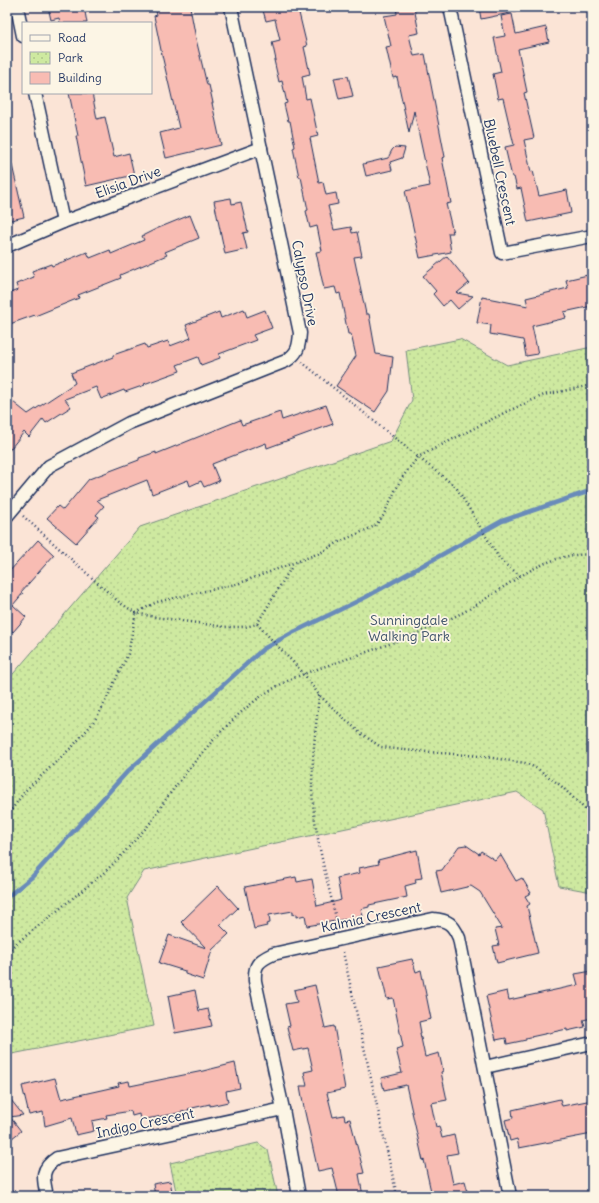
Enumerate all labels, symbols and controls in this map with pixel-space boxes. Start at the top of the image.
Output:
legend [22,22,152,94]
text: Road [58,30,86,45]
text: Park [58,50,83,65]
text: Building [58,70,102,85]
street label: Bluebell Crescent [480,117,520,227]
street label: Elisia Drive [93,162,163,202]
street label: Calypso Drive [288,239,322,327]
park label: Sunningdale Walking Park [368,611,450,645]
street label: Kalmia Crescent [319,898,423,936]
street label: Indigo Crescent [94,1104,196,1142]

